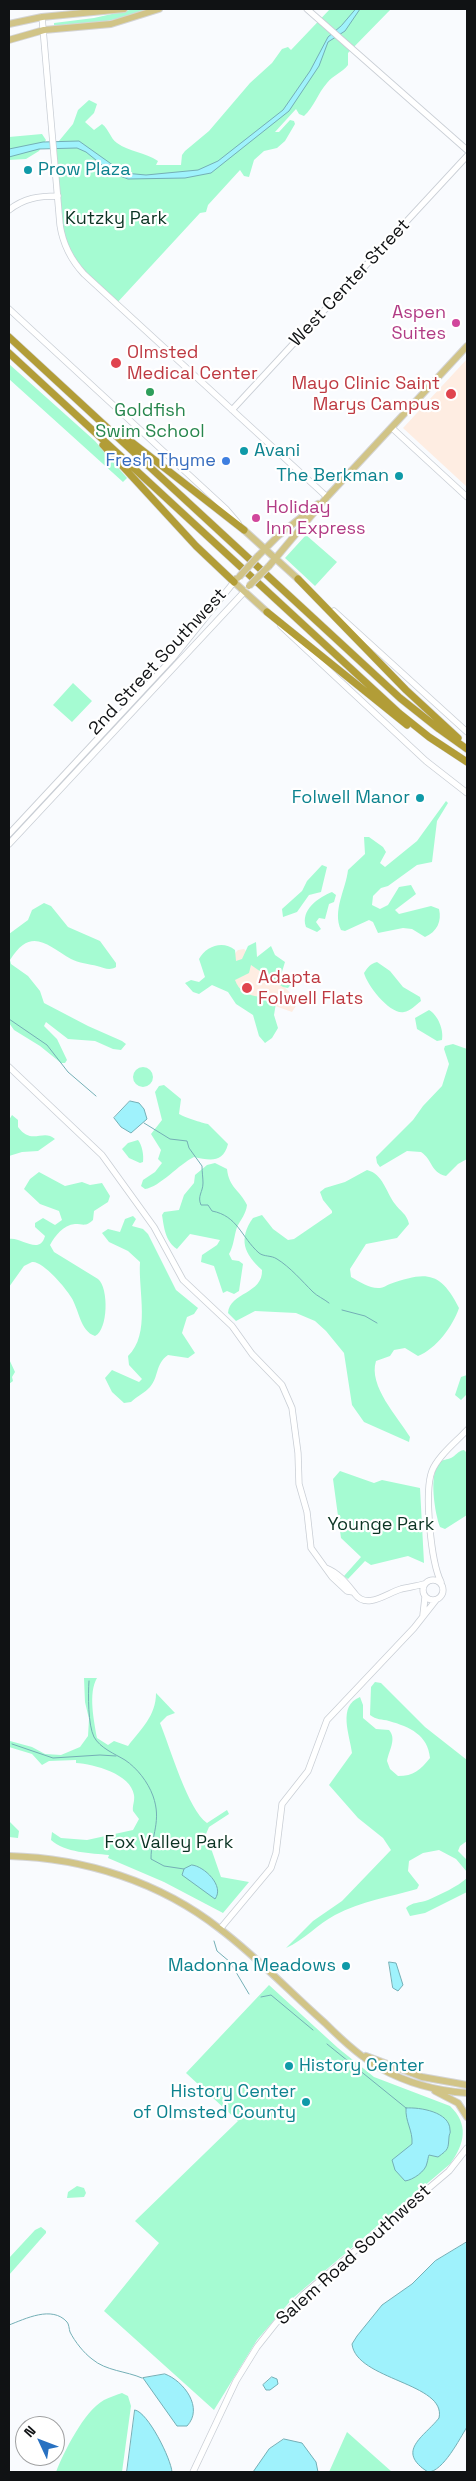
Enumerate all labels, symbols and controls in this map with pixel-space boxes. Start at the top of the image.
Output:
place label: Prow Plaza [38,159,131,181]
marker: Prow Plaza [22,164,34,176]
park label: Kutzky Park [65,208,167,230]
street label: West Center Street [285,215,415,351]
place label: Aspen Suites [391,302,446,344]
marker: Aspen Suites [450,317,462,329]
place label: Olmsted Medical Center [127,342,258,384]
marker: Olmsted Medical Center [109,356,123,370]
place label: Mayo Clinic Saint Marys Campus [291,373,440,416]
marker: Goldfish Swim School [144,386,156,398]
marker: Mayo Clinic Saint Marys Campus [444,387,458,401]
place label: Goldfish Swim School [95,400,205,442]
place label: Avani [254,440,300,462]
marker: Avani [238,445,250,457]
place label: Fresh Thyme [105,450,216,472]
marker: Fresh Thyme [220,455,232,467]
place label: The Berkman [276,465,389,487]
marker: The Berkman [393,470,405,482]
place label: Holiday Inn Express [266,497,366,540]
marker: Holiday Inn Express [250,512,262,524]
street label: 2nd Street Southwest [84,584,232,740]
place label: Folwell Manor [292,787,410,809]
marker: Folwell Manor [414,792,426,804]
place label: Adapta Folwell Flats [258,967,363,1010]
marker: Adapta Folwell Flats [240,981,254,995]
park label: Younge Park [328,1514,434,1536]
park label: Fox Valley Park [105,1832,233,1854]
place label: Madonna Meadows [168,1955,336,1977]
marker: Madonna Meadows [340,1960,352,1972]
place label: History Center [299,2055,424,2077]
marker: History Center [283,2060,295,2072]
place label: History Center of Olmsted County [133,2081,296,2124]
marker: History Center of Olmsted County [300,2096,312,2108]
street label: Salem Road Southwest [272,2180,436,2330]
north arrow [15,2416,65,2466]
text: N [20,2422,40,2441]

